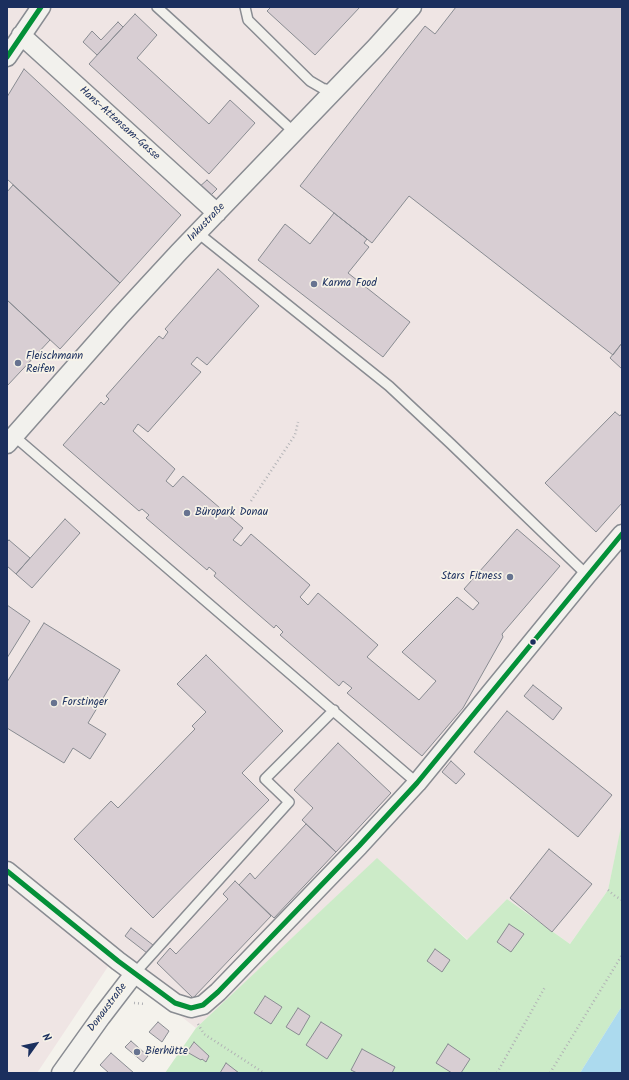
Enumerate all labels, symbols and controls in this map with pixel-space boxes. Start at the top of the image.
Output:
street label: Hans-Attensam-Gasse [76,84,162,164]
street label: Inkustraße [185,201,229,245]
place label: Karma Food [322,277,377,291]
marker: Karma Food [309,279,319,289]
place label: Fleischmann Reifen [26,350,83,376]
marker: Fleischmann Reifen [13,358,23,368]
place label: Büropark Donau [195,506,268,520]
marker: Büropark Donau [182,508,192,518]
place label: Stars Fitness [441,570,502,584]
marker: Stars Fitness [505,572,515,582]
unlabelled marker [528,637,538,647]
place label: Forstinger [62,696,108,710]
marker: Forstinger [49,698,59,708]
street label: Donaustraße [85,981,131,1035]
north arrow [16,1024,56,1064]
text: N [37,1030,56,1045]
place label: Bierhütte [145,1045,188,1059]
marker: Bierhütte [132,1047,142,1057]

